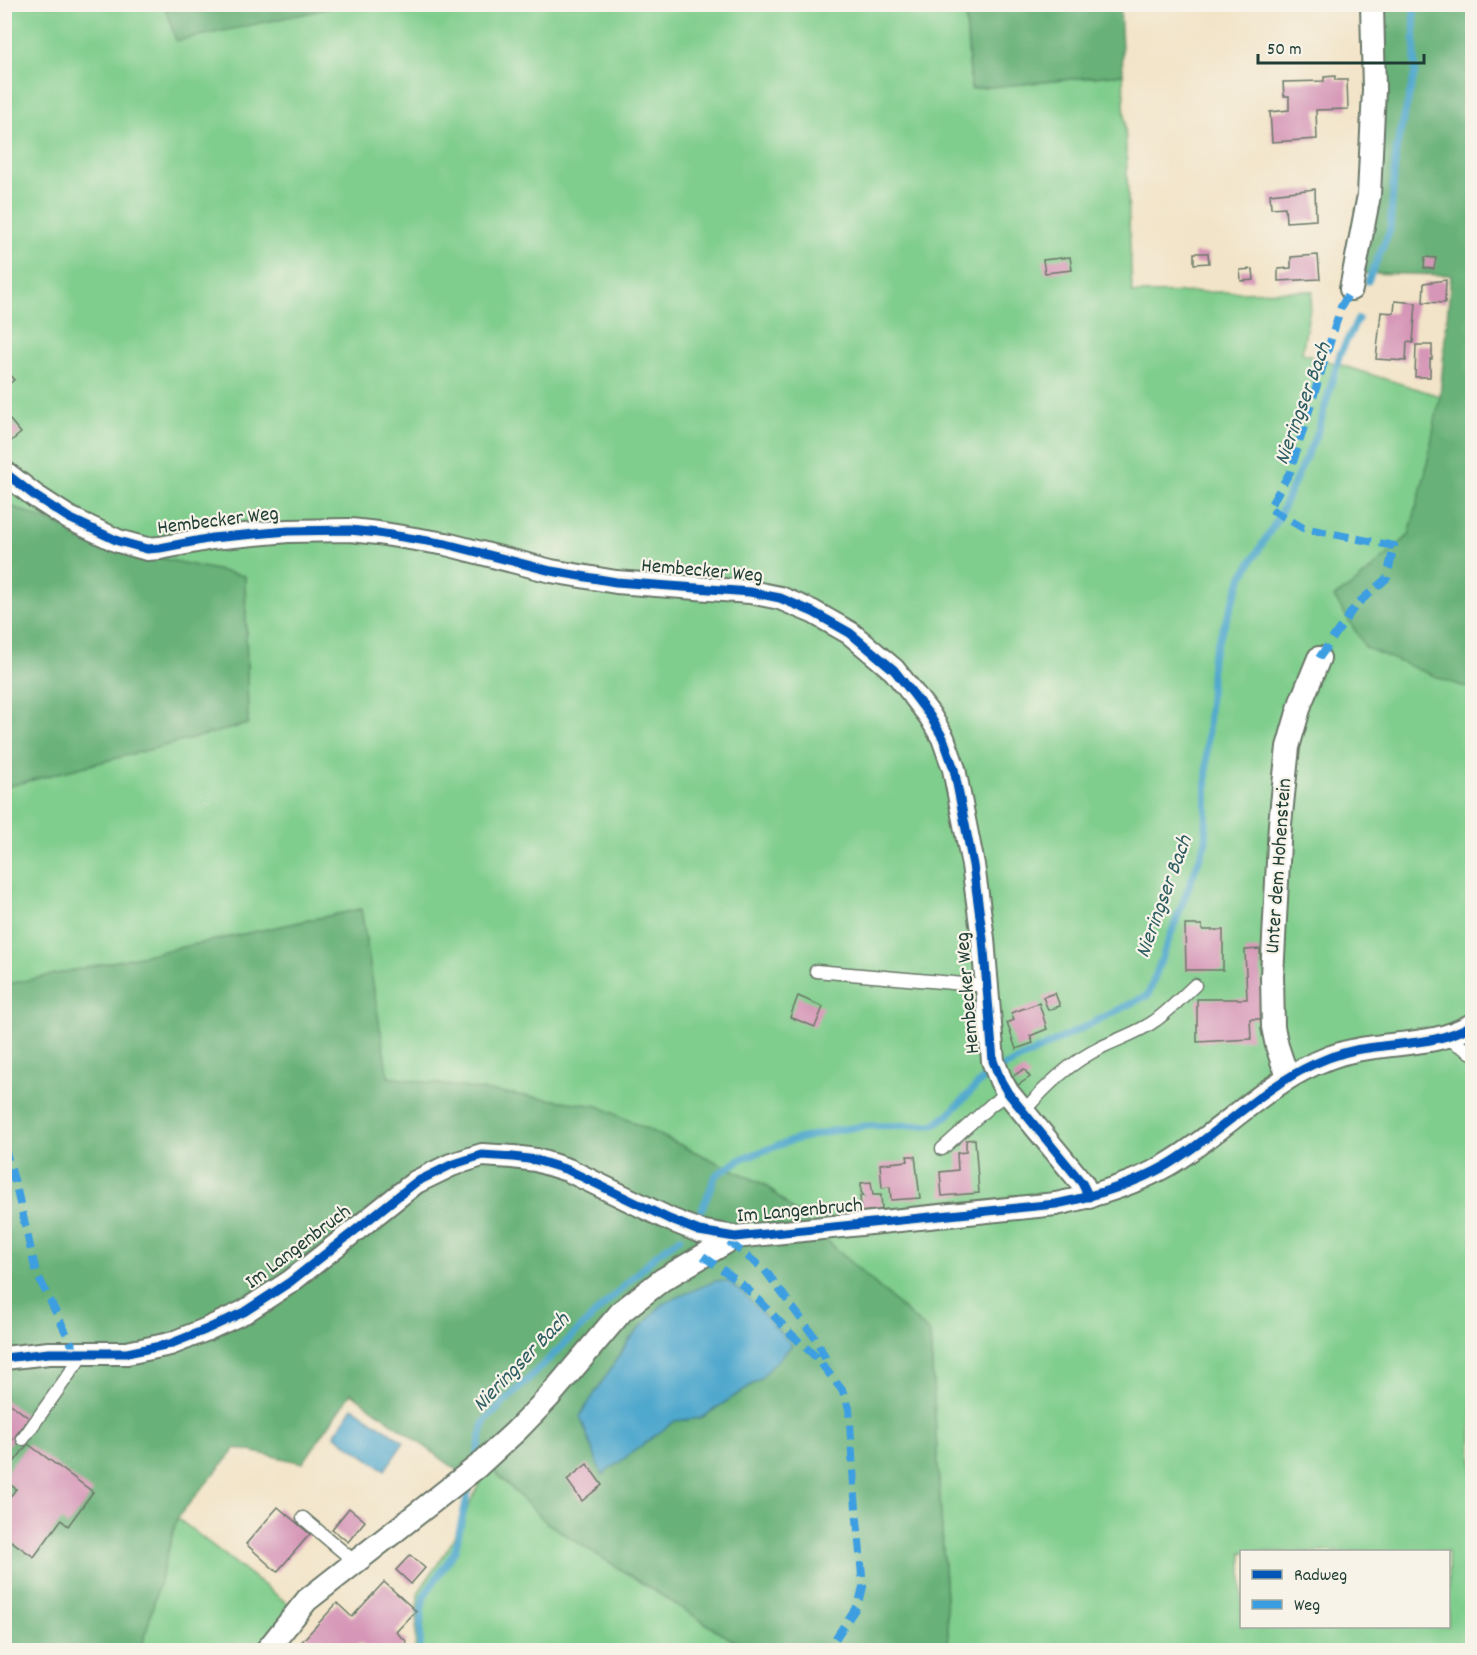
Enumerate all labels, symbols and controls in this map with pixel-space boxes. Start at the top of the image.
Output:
scale bar [1258,27,1424,65]
text: 50 m [1267,38,1302,63]
water label: Nieringser Bach [1267,338,1341,470]
street label: Hembecker Weg [156,500,280,544]
street label: Hembecker Weg [640,552,764,592]
street label: Unter dem Hohenstein [1259,777,1301,955]
water label: Nieringser Bach [1128,831,1202,963]
street label: Hembecker Weg [949,931,989,1055]
street label: Im Langenbruch [736,1192,864,1232]
street label: Im Langenbruch [240,1198,358,1298]
water label: Nieringser Bach [466,1305,578,1420]
legend [1240,1550,1450,1628]
text: Radweg [1294,1564,1347,1589]
text: Weg [1294,1594,1320,1619]

